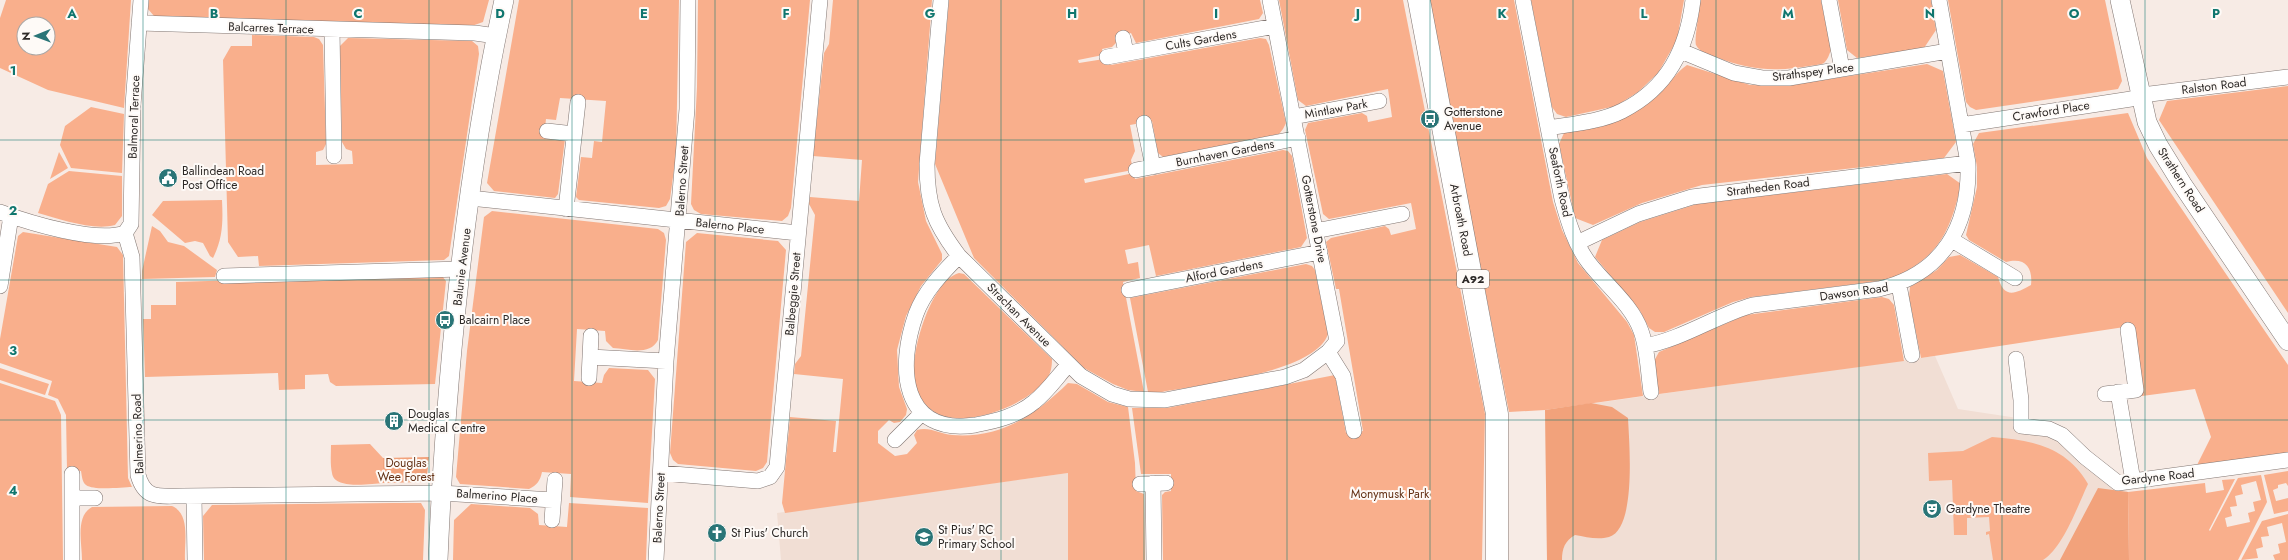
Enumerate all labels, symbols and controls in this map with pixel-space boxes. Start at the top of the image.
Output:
text: A [66,4,77,23]
text: B [210,4,219,23]
text: C [353,4,363,23]
text: D [495,4,505,23]
text: E [640,4,648,23]
text: F [782,4,790,23]
text: G [925,4,936,23]
text: H [1067,4,1077,23]
text: I [1214,4,1218,23]
text: J [1353,4,1360,23]
text: K [1497,4,1507,23]
text: L [1641,4,1648,23]
text: M [1782,4,1794,23]
text: N [1925,4,1935,23]
text: O [2069,4,2080,23]
text: P [2212,4,2220,23]
north arrow [16,16,56,56]
street label: Balcarres Terrace [228,18,314,38]
street label: Cults Gardens [1164,25,1238,55]
text: N [18,32,34,41]
street label: Strathspey Place [1771,58,1855,86]
text: 1 [10,61,16,80]
street label: Ralston Road [2180,73,2248,99]
street label: Balmoral Terrace [124,75,144,159]
street label: Mintlaw Park [1303,94,1370,123]
street label: Crawford Place [2011,96,2091,126]
place label: Gotterstone Avenue [1444,103,1503,135]
bus stop icon: Gotterstone Avenue [1419,108,1441,130]
street label: Burnhaven Gardens [1174,135,1276,171]
street label: Strathern Road [2153,144,2209,216]
street label: Balerno Street [671,145,693,217]
street label: Seaforth Road [1544,145,1576,219]
place label: Ballindean Road Post Office [182,162,264,194]
public building icon: Ballindean Road Post Office [157,167,179,189]
street label: Stratheden Road [1725,173,1811,201]
street label: Gotterstone Drive [1297,174,1331,264]
street label: Arbroath Road [1445,182,1477,258]
text: 2 [9,201,17,220]
street label: Balerno Place [695,213,765,239]
street label: Balunie Avenue [448,227,476,307]
street label: Balbeggie Street [780,252,806,336]
street label: Alford Gardens [1184,255,1264,287]
road number: A92 [1457,270,1489,288]
street label: Dawson Road [1818,278,1890,306]
street label: Strachan Avenue [983,279,1055,351]
bus stop icon: Balcairn Place [434,309,456,331]
place label: Balcairn Place [459,311,530,329]
text: 3 [9,341,17,360]
street label: Balmerino Road [128,394,148,474]
place label: Douglas Medical Centre [408,405,485,437]
building icon: Douglas Medical Centre [383,410,405,432]
park label: Douglas Wee Forest [378,454,435,486]
street label: Gardyne Road [2121,464,2195,490]
street label: Balerno Street [648,472,670,544]
text: 4 [8,481,18,500]
street label: Balmerino Place [456,484,538,508]
park label: Monymusk Park [1351,485,1430,503]
theatre icon: Gardyne Theatre [1921,498,1943,520]
place label: Gardyne Theatre [1946,500,2030,518]
place label: St Pius' RC Primary School [938,521,1015,553]
church icon: St Pius' Church [706,522,728,544]
place label: St Pius' Church [731,524,808,542]
school or university icon: St Pius' RC Primary School [913,526,935,548]

